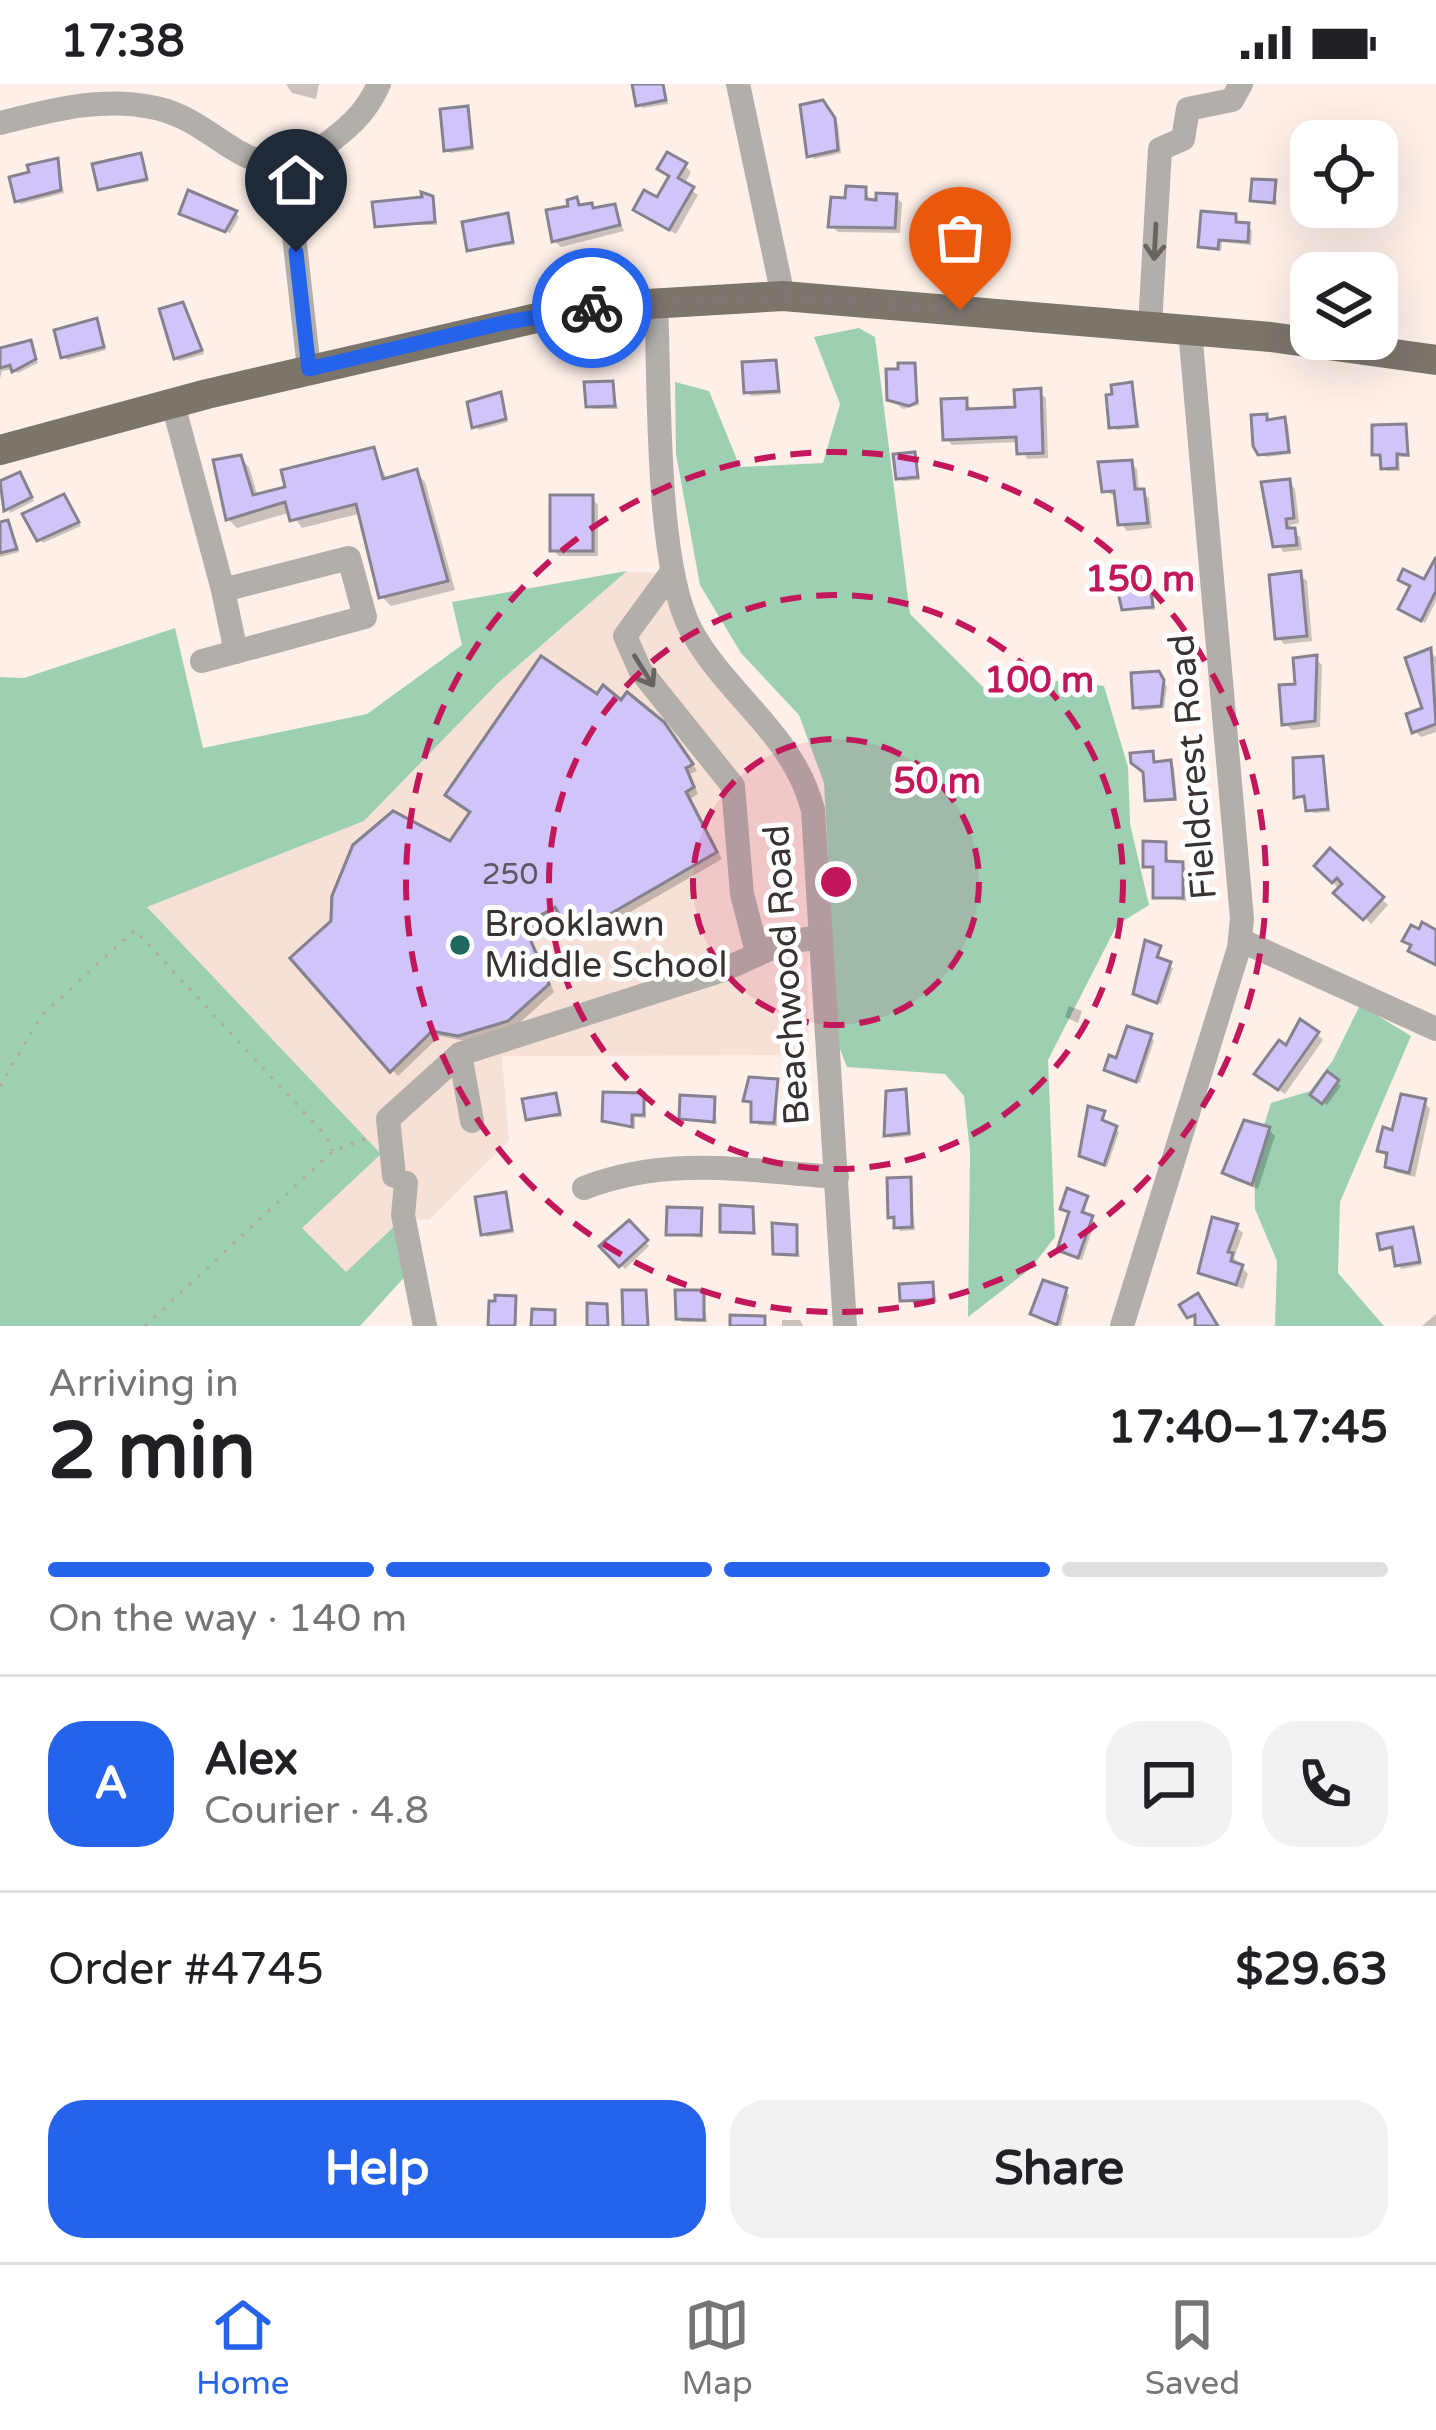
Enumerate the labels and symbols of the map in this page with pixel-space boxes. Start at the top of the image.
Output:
pin [245,129,347,252]
pin [909,187,1011,310]
one-way arrow [1143,222,1166,261]
courier [532,248,652,368]
text: 150 m [1085,558,1195,601]
street label: Fieldcrest Road [1160,633,1226,901]
one-way arrow [632,653,656,687]
text: 100 m [984,659,1094,702]
text: 50 m [893,760,981,803]
street label: Beachwood Road [755,823,819,1127]
house number: 250 [482,856,538,893]
centre of rings [815,861,857,903]
place label: Brooklawn Middle School [484,903,728,987]
marker: Brooklawn Middle School [447,932,473,958]

